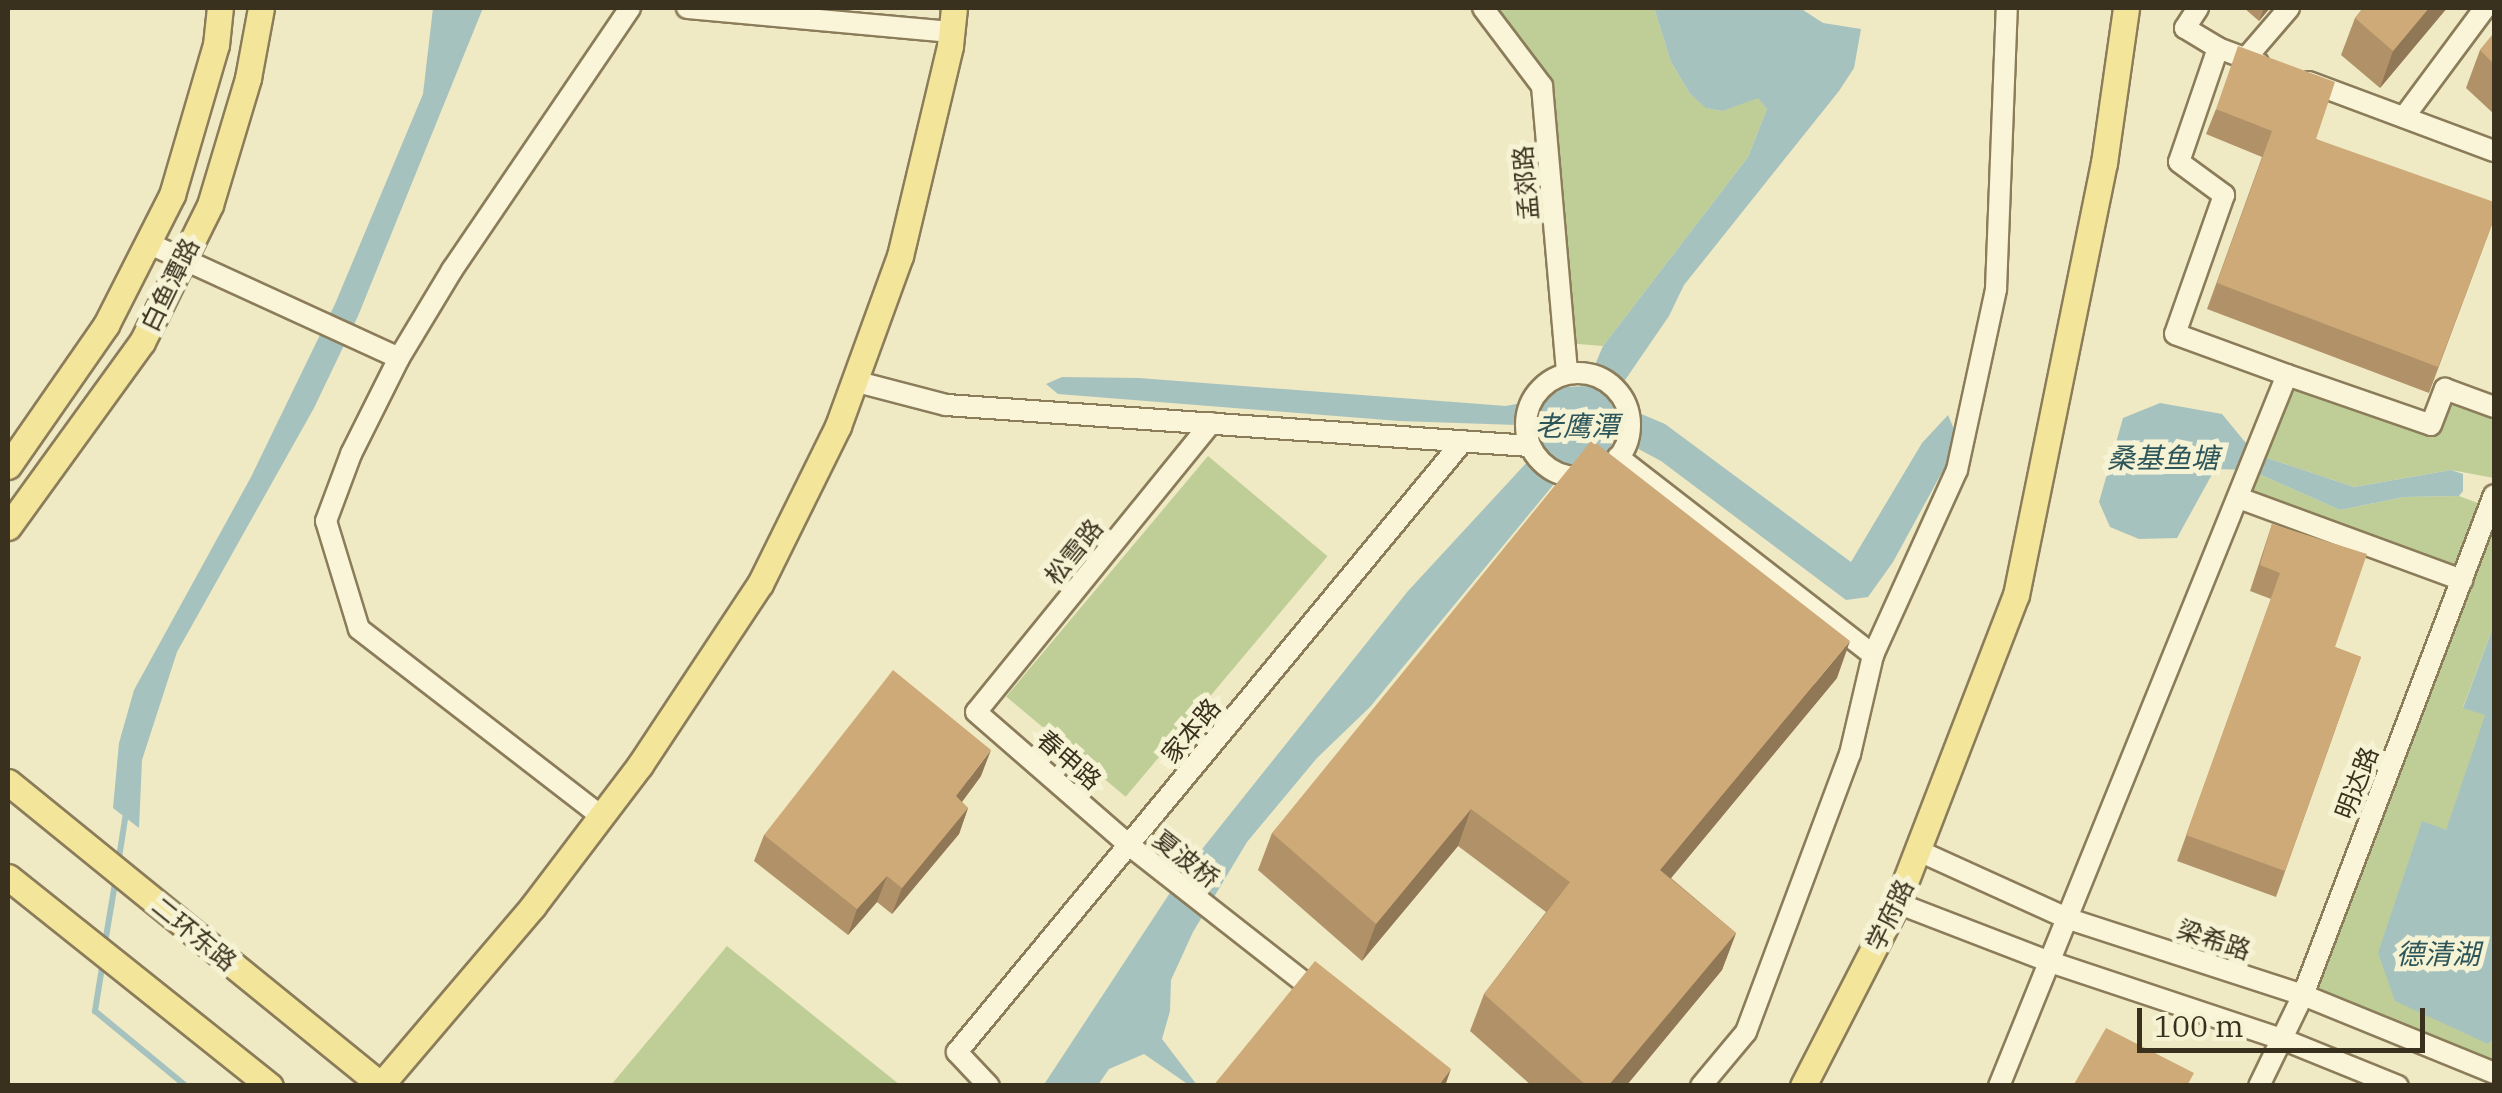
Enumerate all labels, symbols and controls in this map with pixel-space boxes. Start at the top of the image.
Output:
street label: 孟郊路 [1508,144,1544,222]
street label: 白鱼潭路 [135,233,205,337]
water label: 老鹰潭 [1535,409,1619,443]
water label: 桑基鱼塘 [2107,441,2219,475]
street label: 松雪路 [1039,513,1109,591]
street label: 家本路 [1155,693,1227,769]
street label: 春申路 [1031,724,1107,796]
street label: 明达路 [2330,743,2384,823]
street label: 夏波桥 [1147,824,1225,894]
street label: 学府路 [1860,875,1920,955]
street label: 二环东路 [146,891,242,977]
street label: 梁希路 [2174,914,2254,966]
water label: 德清湖 [2396,937,2480,971]
scale bar [2142,988,2430,1050]
text: 100 m [2154,1006,2244,1045]

